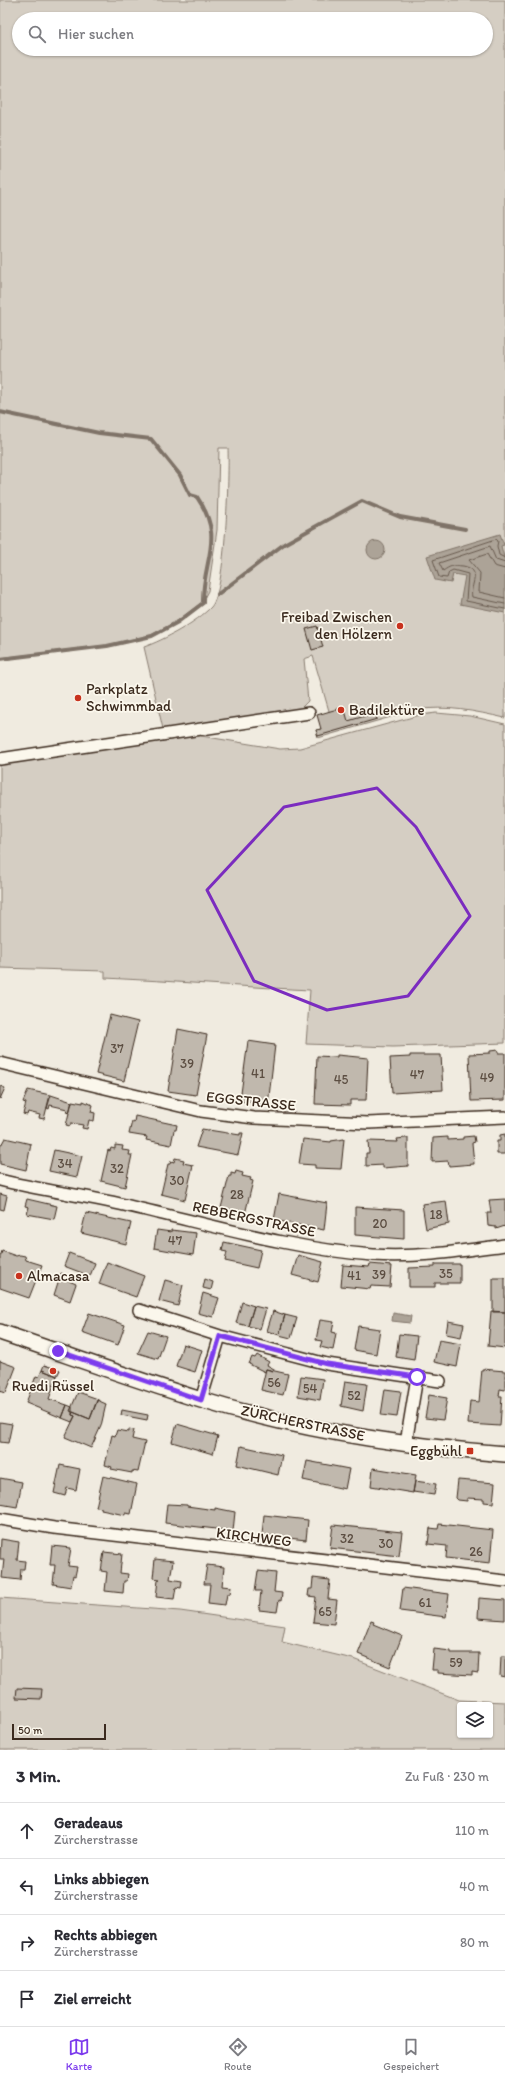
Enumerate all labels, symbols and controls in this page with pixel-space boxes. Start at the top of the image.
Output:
search box [12,12,493,56]
icon: search [26,23,48,45]
text: Hier suchen [58,25,134,43]
place label: Freibad Zwischen den Hölzern [281,608,392,643]
marker: Freibad Zwischen den Hölzern [395,621,405,631]
place label: Parkplatz Schwimmbad [86,680,172,715]
marker: Parkplatz Schwimmbad [73,693,83,703]
place label: Badilektüre [349,701,425,719]
marker: Badilektüre [336,705,346,715]
house number: 37 [110,1041,124,1056]
house number: 39 [180,1056,194,1071]
house number: 41 [251,1066,265,1081]
house number: 47 [410,1067,425,1082]
house number: 49 [480,1070,495,1085]
house number: 45 [334,1072,348,1087]
street label: EGGSTRASSE [205,1087,297,1115]
house number: 34 [58,1156,73,1171]
house number: 32 [110,1161,124,1176]
house number: 30 [169,1173,185,1188]
house number: 28 [230,1187,244,1202]
street label: REBBERGSTRASSE [191,1197,317,1241]
house number: 18 [429,1207,443,1222]
house number: 20 [373,1216,387,1231]
house number: 47 [168,1233,183,1248]
house number: 35 [439,1266,453,1281]
place label: Almacasa [27,1267,90,1285]
house number: 39 [372,1267,386,1282]
house number: 41 [347,1268,361,1283]
marker: Almacasa [14,1271,24,1281]
route end [49,1342,67,1360]
marker: Ruedi Rüssel [48,1366,58,1376]
route start [408,1368,426,1386]
house number: 56 [267,1375,281,1390]
place label: Ruedi Rüssel [12,1377,95,1395]
house number: 54 [303,1381,318,1396]
house number: 52 [347,1388,361,1403]
street label: ZÜRCHERSTRASSE [239,1401,367,1445]
place label: Eggbühl [410,1442,463,1460]
marker: Eggbühl [465,1446,475,1456]
street label: KIRCHWEG [215,1523,293,1551]
house number: 32 [340,1531,354,1546]
house number: 30 [378,1536,394,1551]
house number: 26 [469,1544,483,1559]
house number: 61 [419,1595,431,1610]
house number: 65 [318,1604,332,1619]
house number: 59 [449,1655,463,1670]
map controls [457,1702,493,1738]
button: layers [457,1702,493,1738]
scale bar [12,1722,106,1741]
text: 50 m [18,1724,42,1737]
text: 3 Min. [16,1766,61,1786]
text: Zu Fuß · 230 m [405,1769,489,1784]
text: Geradeaus [54,1814,123,1832]
icon: ahead [16,1820,38,1842]
text: 110 m [455,1823,489,1838]
text: Zürcherstrasse [54,1832,138,1847]
text: Links abbiegen [54,1870,149,1888]
icon: left [16,1876,38,1898]
text: 40 m [459,1879,489,1894]
text: Zürcherstrasse [54,1888,138,1903]
text: Rechts abbiegen [54,1926,157,1944]
icon: right [16,1932,38,1954]
text: 80 m [460,1935,489,1950]
text: Zürcherstrasse [54,1944,138,1959]
icon: arrive [16,1988,38,2010]
text: Ziel erreicht [54,1990,131,2008]
tab: Karte [66,2036,92,2073]
tab: Route [224,2036,252,2073]
tab: Gespeichert [383,2036,439,2073]

